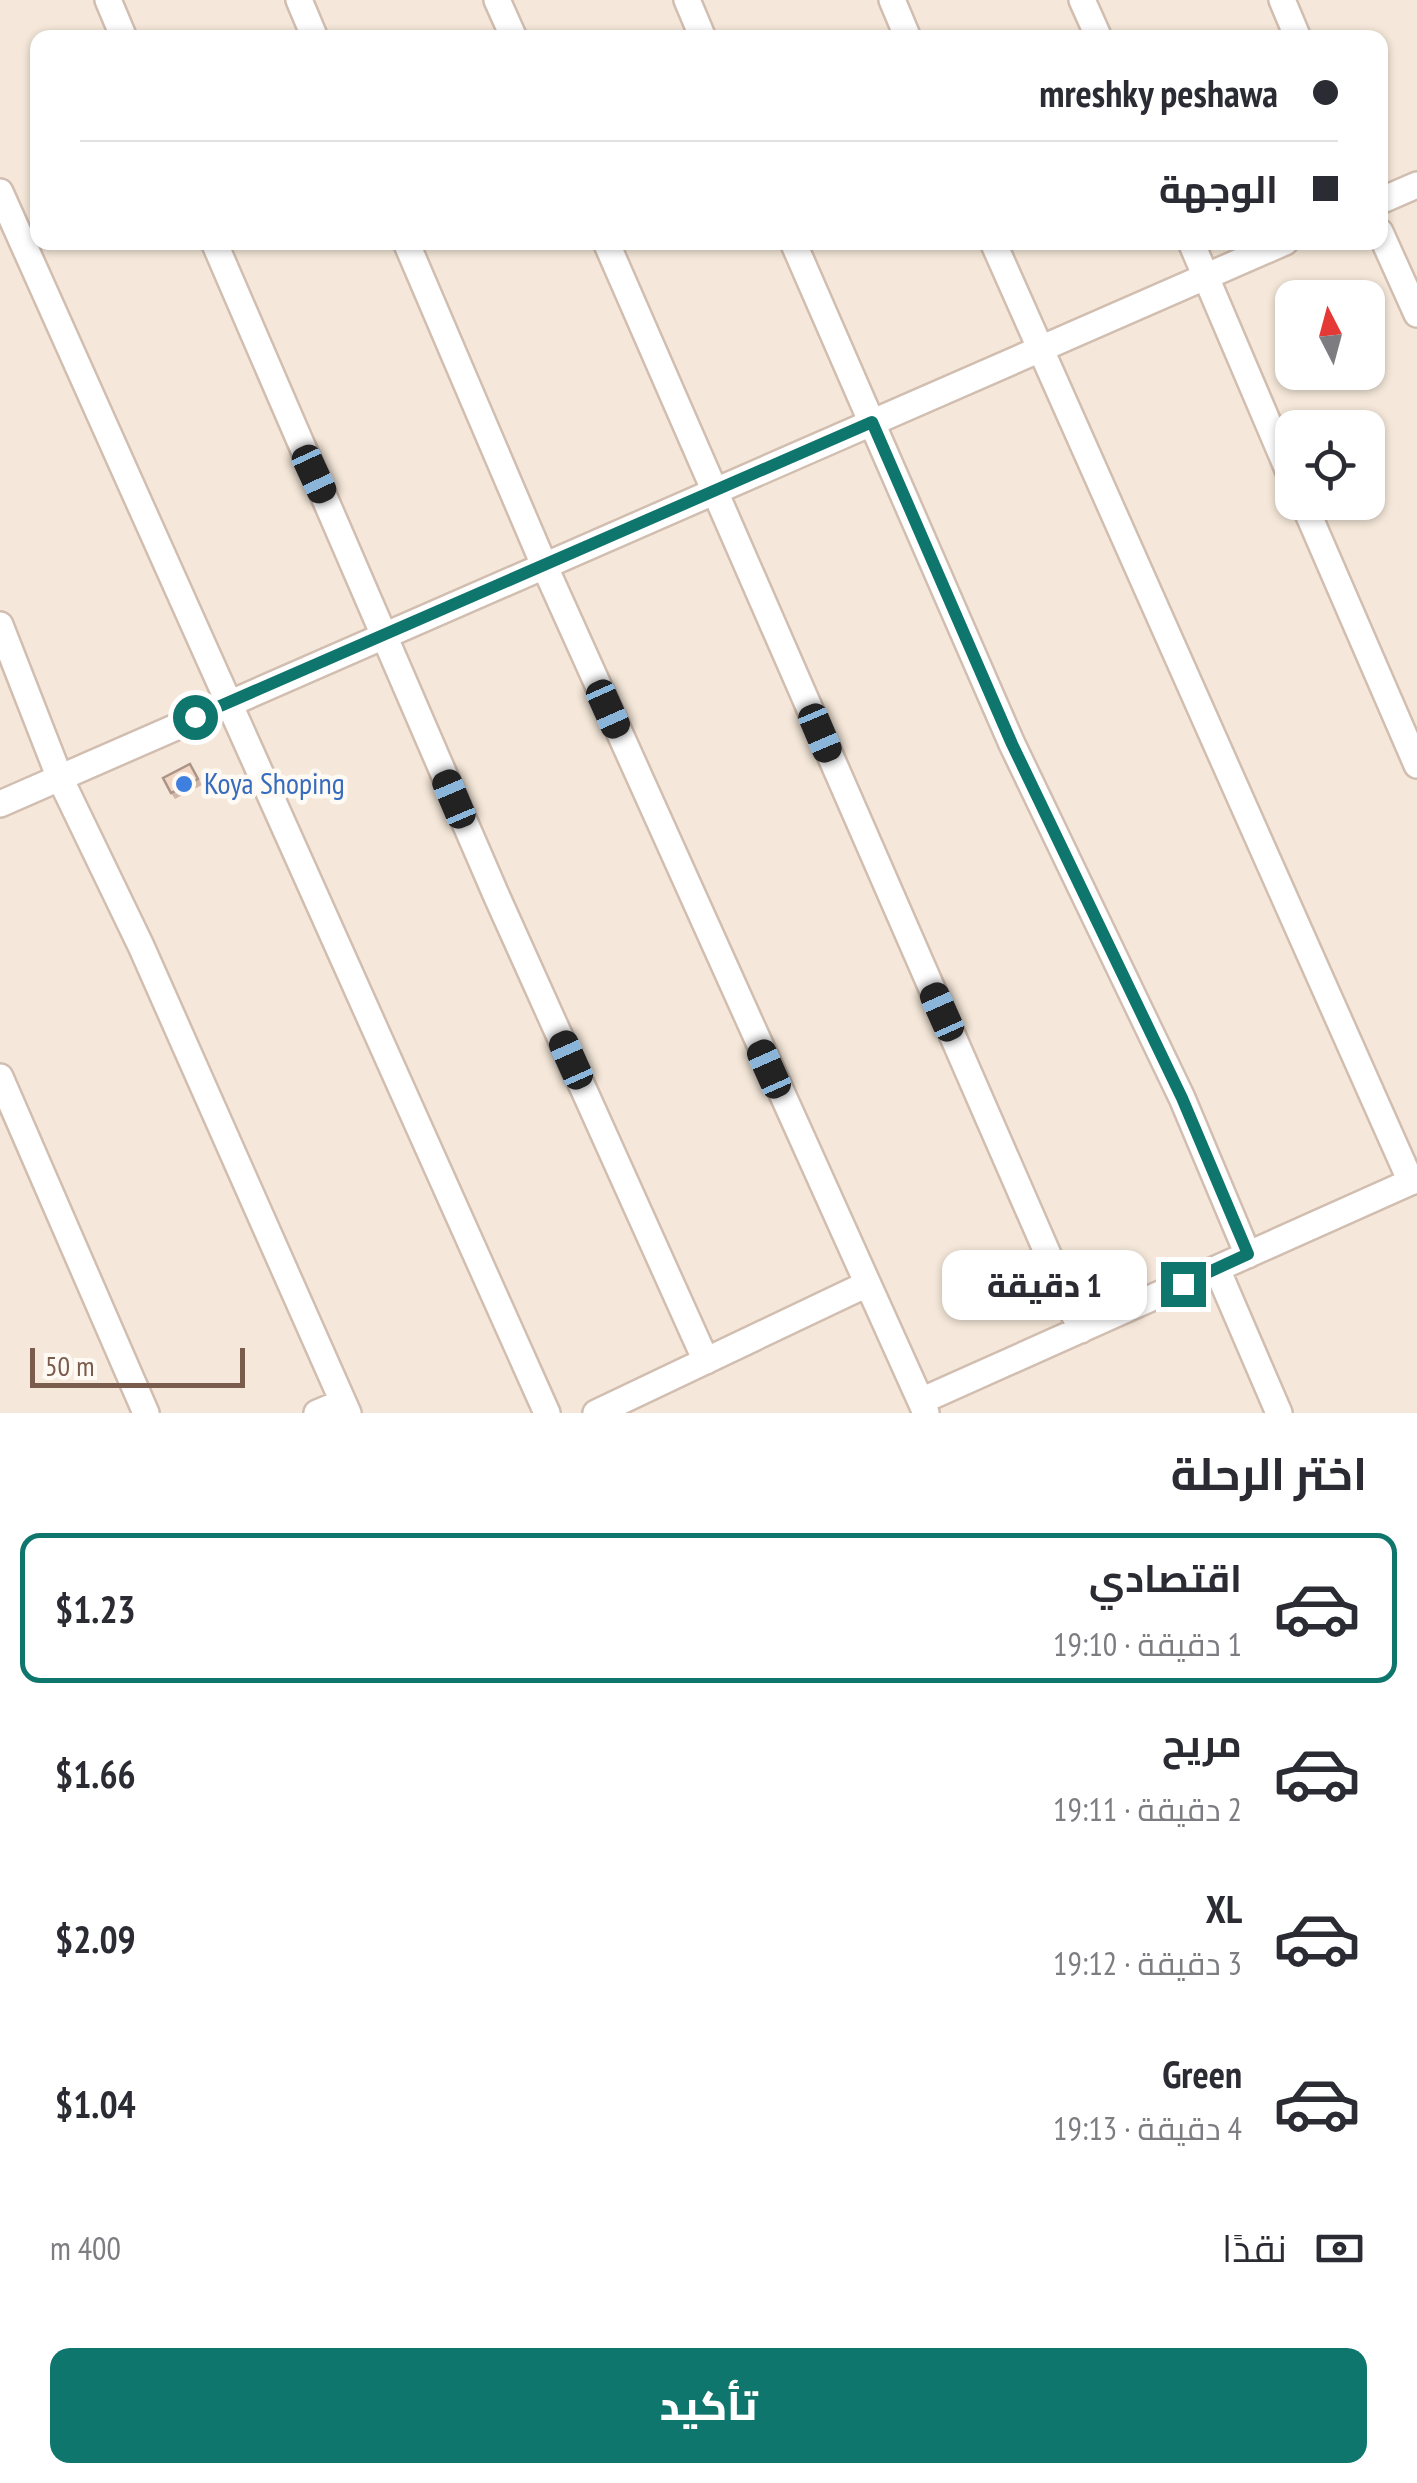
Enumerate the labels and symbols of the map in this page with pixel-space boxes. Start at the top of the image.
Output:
north arrow [1275,280,1385,390]
car [288,440,340,508]
car [582,675,634,743]
route start [173,695,218,740]
car [794,700,846,766]
place label: Koya Shoping [204,763,345,802]
car [428,766,480,832]
marker: Koya Shoping [173,773,195,795]
car [916,978,968,1046]
car [545,1026,597,1094]
car [743,1035,795,1103]
callout: 1 دقيقة [943,1249,1148,1319]
route end [1161,1262,1206,1307]
scale bar [30,1343,245,1388]

